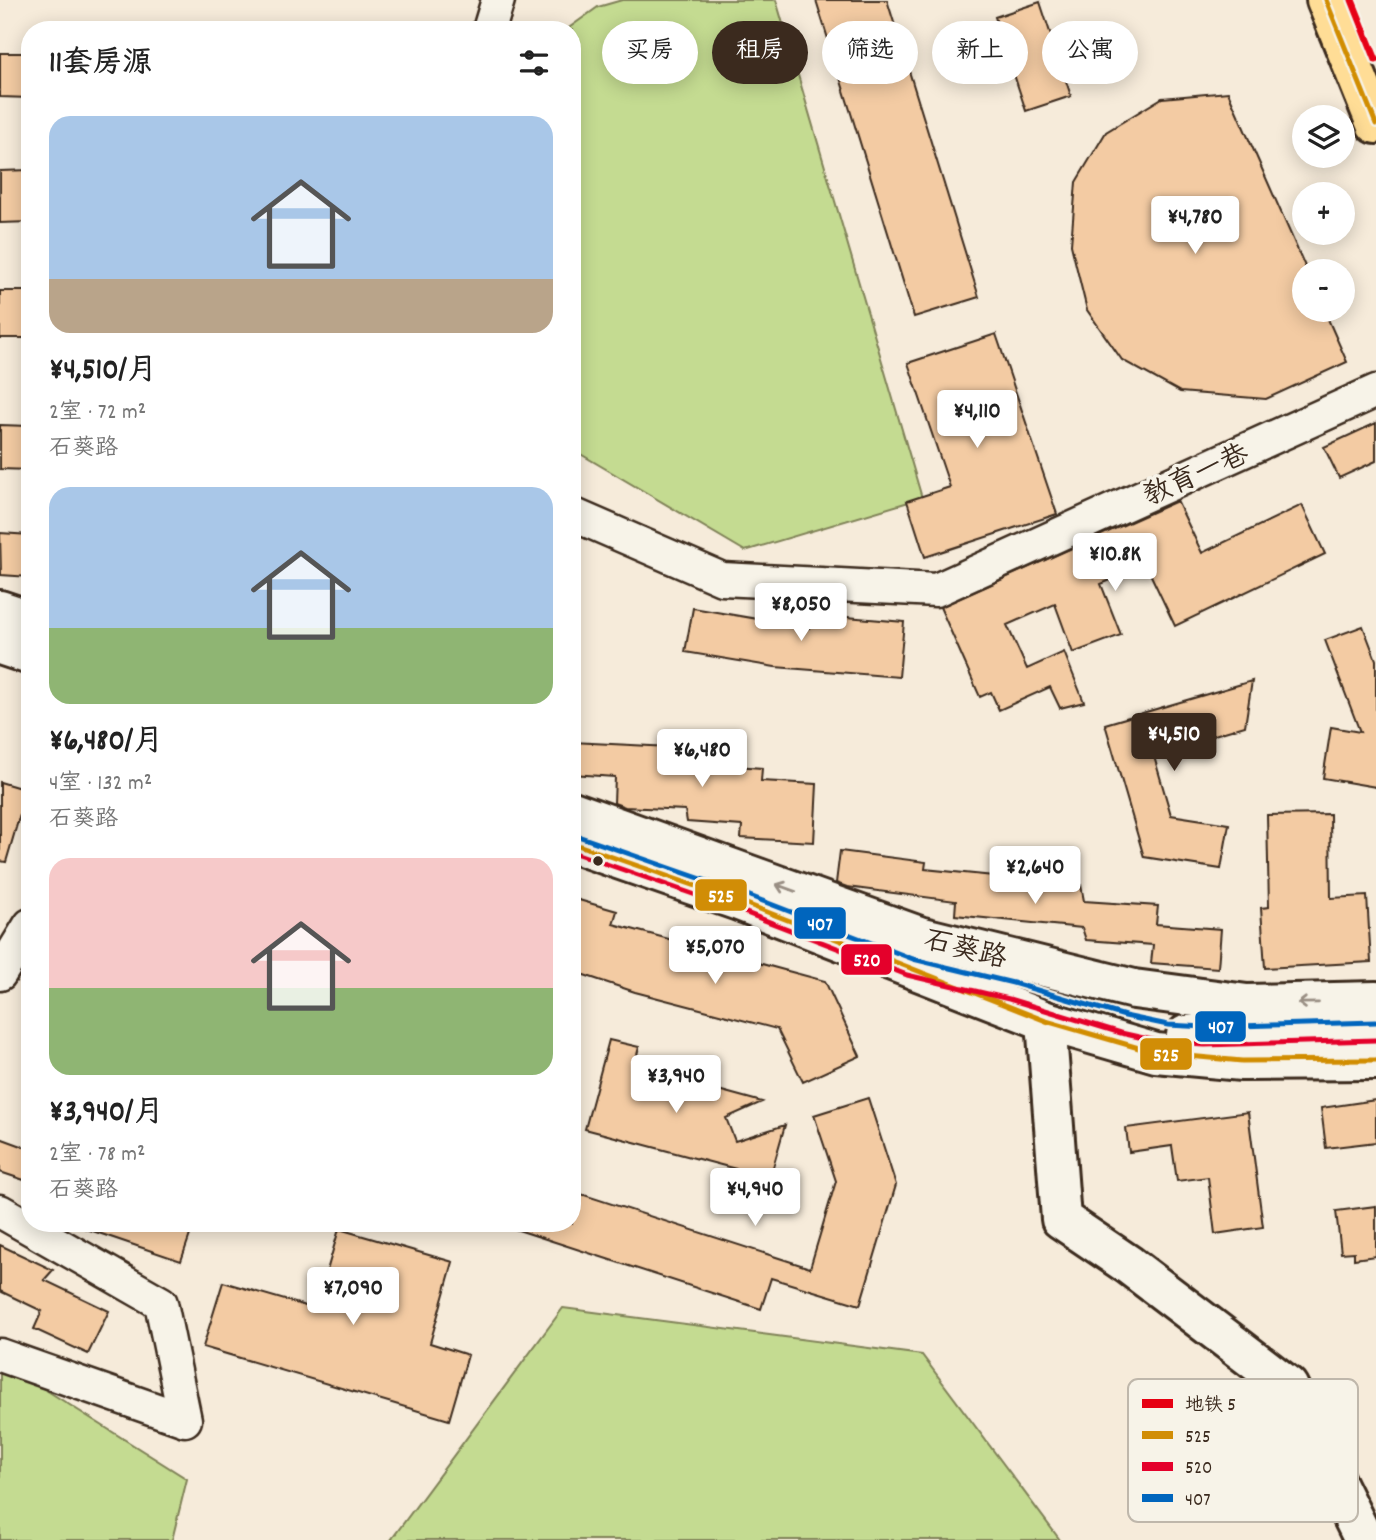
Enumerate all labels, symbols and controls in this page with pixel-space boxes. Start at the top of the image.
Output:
chip: 买房 [602,21,698,84]
chip: 租房 [712,21,808,84]
chip: 筛选 [822,21,918,84]
chip: 新上 [932,21,1028,84]
chip: 公寓 [1042,21,1138,84]
text: 11套房源 [49,44,152,87]
icon: filters [515,44,553,82]
map controls [1292,105,1355,322]
button: layers [1292,105,1355,168]
icon: home [238,161,364,287]
button: + [1292,182,1355,245]
pin: ¥4,780 [1138,196,1252,256]
text: ¥4,780 [1167,202,1223,235]
button: − [1292,259,1355,322]
text: ¥4,510/月 [49,351,157,394]
pin: ¥4,110 [920,391,1034,450]
text: ¥4,110 [953,396,1001,429]
text: 2室 · 72 m² [49,397,146,430]
text: 石葵路 [49,433,118,466]
street label: 教育一巷 [1138,436,1257,519]
icon: home [238,532,364,658]
pin: ¥10.8K [1058,534,1172,593]
text: ¥10.8K [1089,539,1141,572]
pin: ¥8,050 [744,584,858,643]
text: ¥8,050 [771,589,831,622]
pin: ¥4,510 [1117,714,1231,773]
text: ¥4,510 [1147,719,1201,752]
text: ¥6,480/月 [49,722,163,765]
pin: ¥6,480 [645,730,759,789]
text: ¥6,480 [673,735,731,768]
text: 4室 · 132 m² [49,768,152,801]
text: 石葵路 [49,804,118,837]
pin: ¥2,640 [978,846,1092,906]
text: ¥2,640 [1006,852,1064,885]
unlabelled marker [591,854,605,868]
line badge: 525 [694,878,748,912]
one-way arrow [775,881,797,893]
text: 525 [708,885,734,912]
icon: home [238,903,364,1029]
line badge: 407 [793,906,847,940]
text: 407 [807,913,833,940]
street label: 石葵路 [919,922,1010,981]
pin: ¥5,070 [658,926,772,986]
text: ¥5,070 [685,932,745,965]
line badge: 520 [840,943,893,976]
text: 520 [853,949,881,976]
one-way arrow [1297,996,1320,1009]
line badge: 407 [1194,1010,1247,1043]
text: 407 [1208,1016,1234,1043]
line badge: 525 [1139,1037,1193,1071]
text: 525 [1153,1044,1179,1071]
pin: ¥3,940 [619,1056,733,1115]
text: ¥3,940 [647,1061,705,1094]
text: ¥3,940/月 [49,1093,164,1136]
text: 2室 · 78 m² [49,1139,145,1172]
pin: ¥4,940 [698,1168,812,1228]
text: ¥4,940 [726,1174,784,1207]
text: 石葵路 [49,1175,118,1208]
pin: ¥7,090 [296,1268,410,1327]
text: ¥7,090 [323,1273,383,1306]
legend [1128,1379,1358,1522]
text: 地铁 5 [1185,1393,1236,1420]
text: 525 [1185,1425,1211,1452]
text: 520 [1185,1456,1212,1483]
text: 407 [1185,1488,1211,1515]

